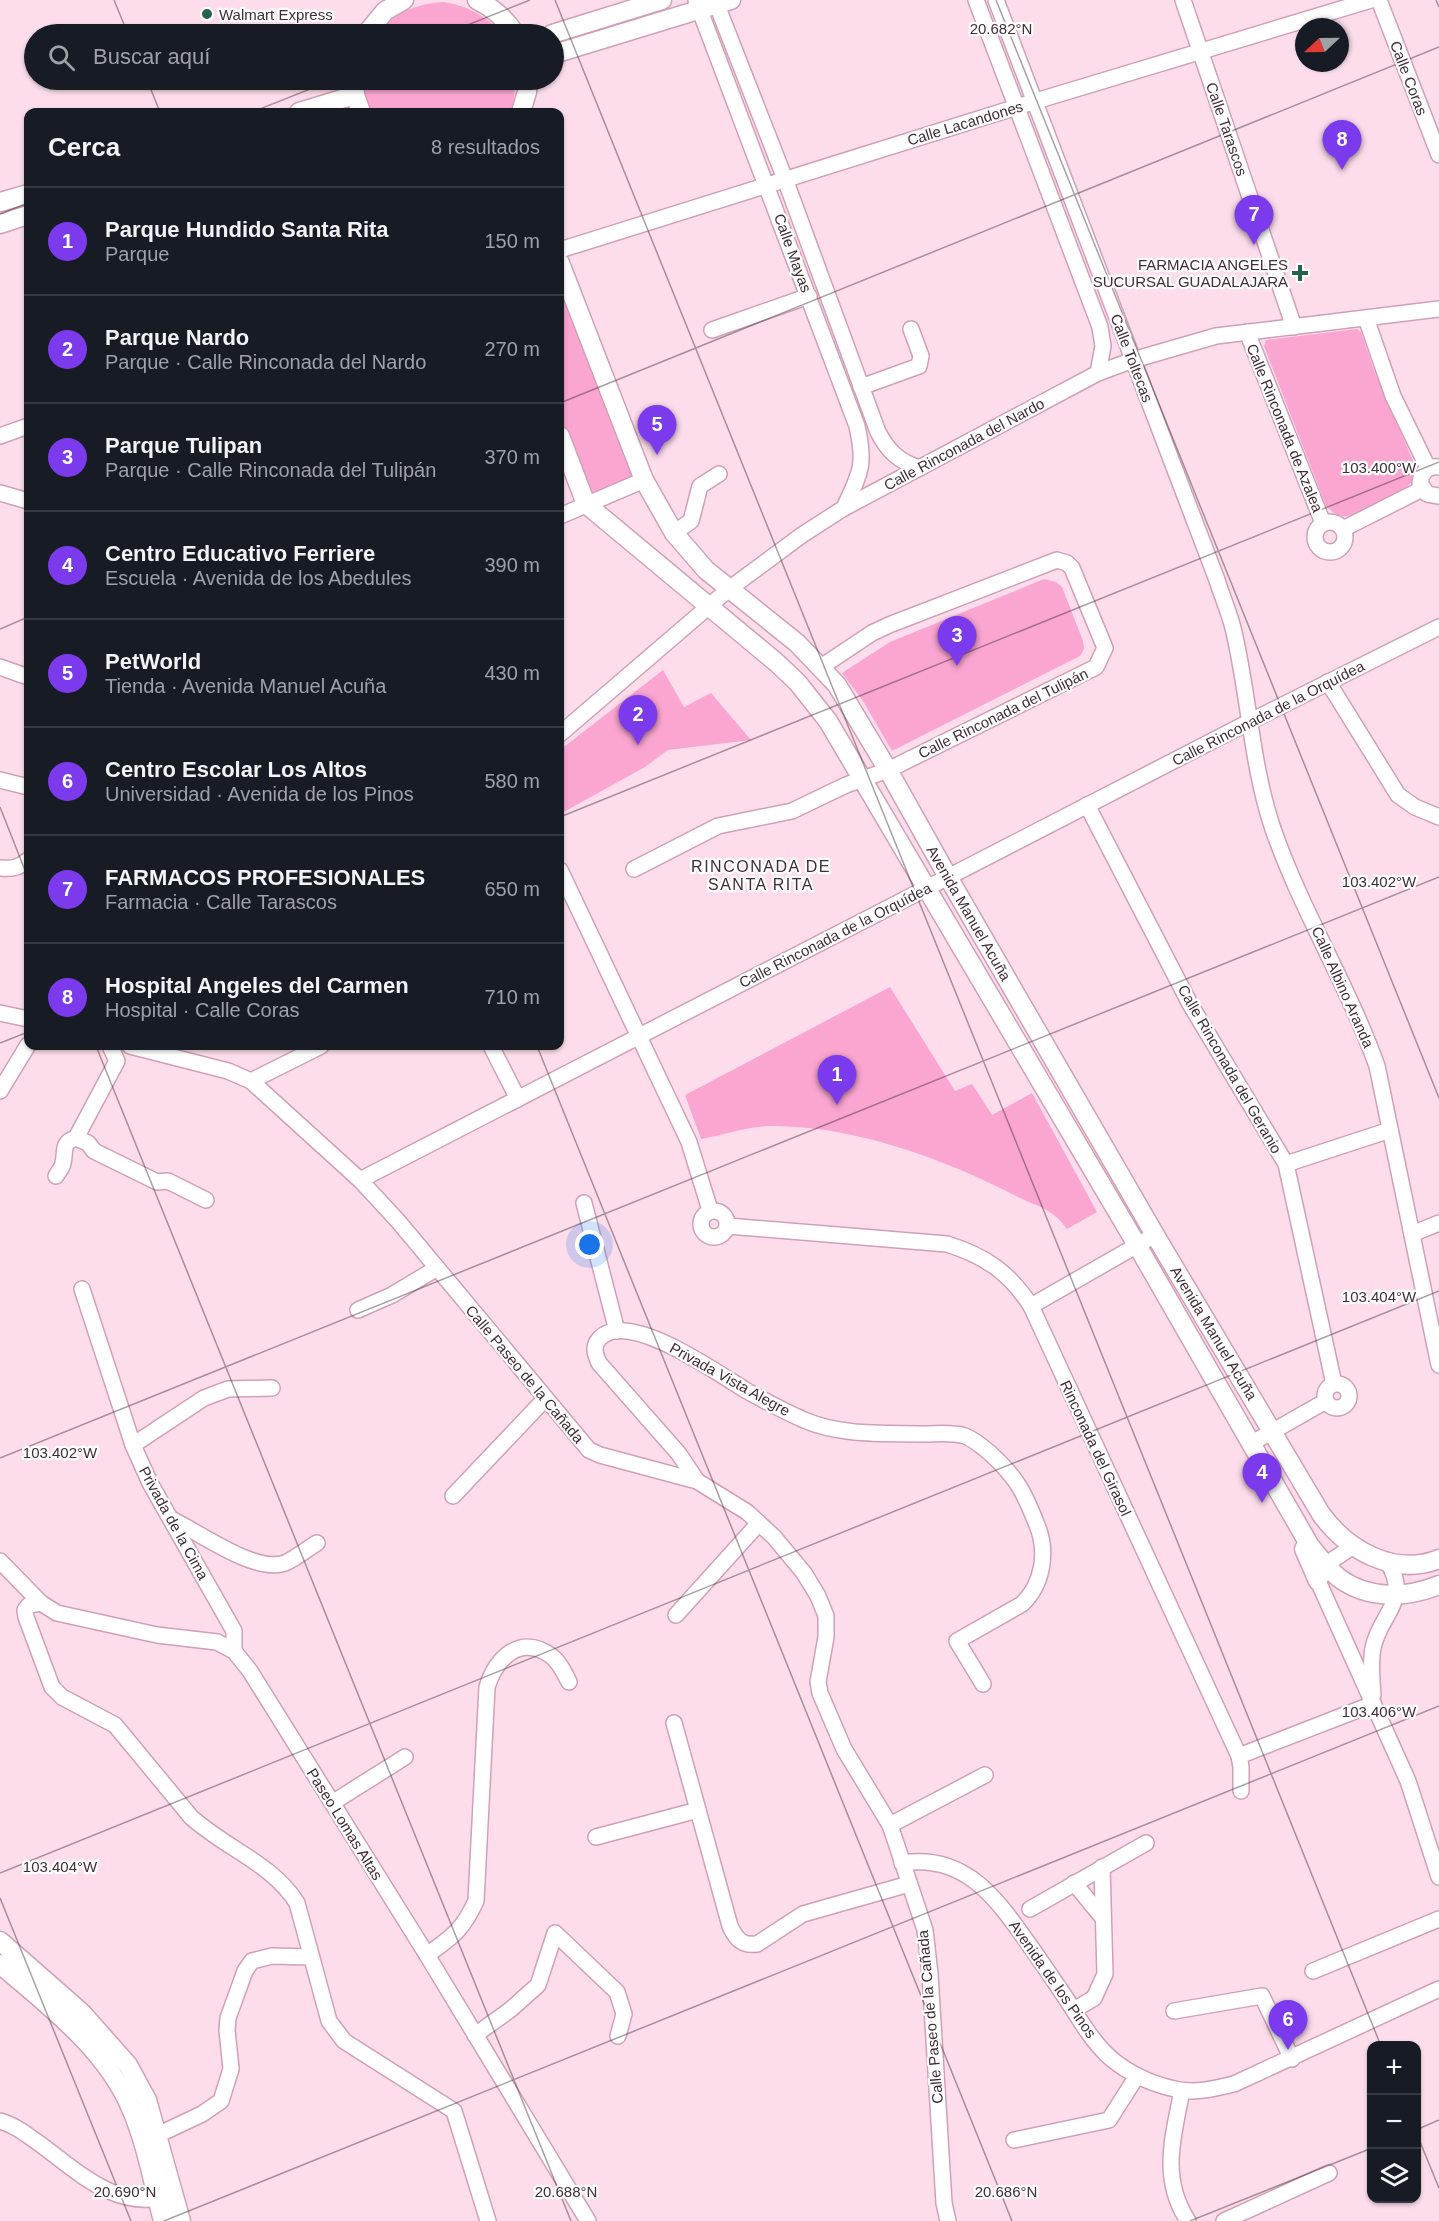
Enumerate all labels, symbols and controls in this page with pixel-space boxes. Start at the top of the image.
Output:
place label: Walmart Express [219,6,333,23]
marker: Walmart Express [200,7,214,21]
north arrow [1295,18,1349,72]
text: 20.682°N [970,20,1032,37]
search box [24,24,564,90]
street label: Calle Coras [1387,38,1431,118]
icon: search [45,41,78,74]
text: Buscar aquí [93,44,210,69]
street label: Calle Tarascos [1203,80,1251,178]
street label: Calle Lacandones [905,97,1025,149]
pin: 8 [1322,120,1362,170]
text: Cerca [48,132,120,162]
text: 8 resultados [431,136,540,158]
pin: 7 [1234,196,1274,245]
street label: Calle Mayas [771,211,815,295]
text: Parque Hundido Santa Rita [105,217,389,242]
text: 1 [62,230,73,252]
text: 150 m [484,230,540,252]
text: Parque [105,243,170,265]
place label: FARMACIA ANGELES SUCURSAL GUADALAJARA [1093,256,1288,290]
marker: FARMACIA ANGELES SUCURSAL GUADALAJARA [1293,266,1307,280]
street label: Calle Toltecas [1107,311,1157,405]
text: Parque Nardo [105,325,249,350]
text: 2 [62,338,73,360]
text: 270 m [484,338,540,360]
street label: Calle Rinconada de Azalea [1243,341,1327,515]
text: Parque · Calle Rinconada del Nardo [105,351,426,373]
street label: Calle Rinconada del Nardo [881,394,1047,494]
pin: 5 [638,406,676,455]
text: Parque Tulipan [105,433,262,458]
text: 3 [62,446,73,468]
text: 370 m [484,446,540,468]
text: Parque · Calle Rinconada del Tulipán [105,459,436,481]
text: 103.400°W [1342,459,1417,476]
text: Centro Educativo Ferriere [105,541,375,566]
text: 4 [62,554,73,576]
text: 390 m [484,554,540,576]
text: Escuela · Avenida de los Abedules [105,567,412,589]
pin: 3 [938,616,976,666]
text: PetWorld [105,649,201,674]
street label: Calle Rinconada de la Orquídea [1169,657,1368,769]
text: 5 [62,662,73,684]
text: 430 m [484,662,540,684]
street label: Calle Rinconada del Tulipán [915,664,1091,762]
text: Tienda · Avenida Manuel Acuña [105,675,386,697]
pin: 2 [618,696,658,745]
text: Centro Escolar Los Altos [105,757,367,782]
text: 6 [62,770,73,792]
text: 580 m [484,770,540,792]
text: Universidad · Avenida de los Pinos [105,783,414,805]
street label: Avenida Manuel Acuña [923,842,1015,984]
district label: RINCONADA DE SANTA RITA [691,858,831,893]
text: FARMACOS PROFESIONALES [105,865,425,890]
text: 103.402°W [1342,873,1417,890]
text: 7 [62,878,73,900]
text: 650 m [484,878,540,900]
street label: Calle Rinconada de la Orquídea [736,879,935,991]
text: Farmacia · Calle Tarascos [105,891,337,913]
street label: Calle Albino Aranda [1309,924,1378,1051]
text: Hospital Angeles del Carmen [105,973,409,998]
street label: Calle Rinconada del Geranio [1175,982,1285,1156]
text: 8 [62,986,73,1008]
text: 710 m [484,986,540,1008]
text: Hospital · Calle Coras [105,999,300,1021]
pin: 1 [818,1056,856,1105]
your location [575,1230,604,1259]
street label: Avenida Manuel Acuña [1167,1263,1261,1404]
text: 103.404°W [1342,1288,1417,1305]
street label: Calle Paseo de la Cañada [462,1302,588,1447]
street label: Privada Vista Alegre [667,1339,793,1419]
street label: Rinconada del Girasol [1057,1378,1135,1518]
text: 103.402°W [23,1444,98,1461]
pin: 4 [1242,1454,1282,1503]
street label: Privada de la Cima [136,1463,212,1583]
text: 103.406°W [1342,1703,1417,1720]
street label: Paseo Lomas Altas [304,1765,386,1883]
text: 103.404°W [23,1858,98,1875]
street label: Avenida de los Pinos [1006,1917,1100,2041]
street label: Calle Paseo de la Cañada [914,1929,946,2105]
pin: 6 [1268,2000,1308,2050]
map controls [1367,2041,1421,2203]
button: + [1367,2041,1421,2095]
button: − [1367,2095,1421,2149]
button: layers [1367,2149,1421,2203]
text: 20.690°N [94,2183,156,2200]
text: 20.688°N [535,2183,597,2200]
text: 20.686°N [975,2183,1037,2200]

